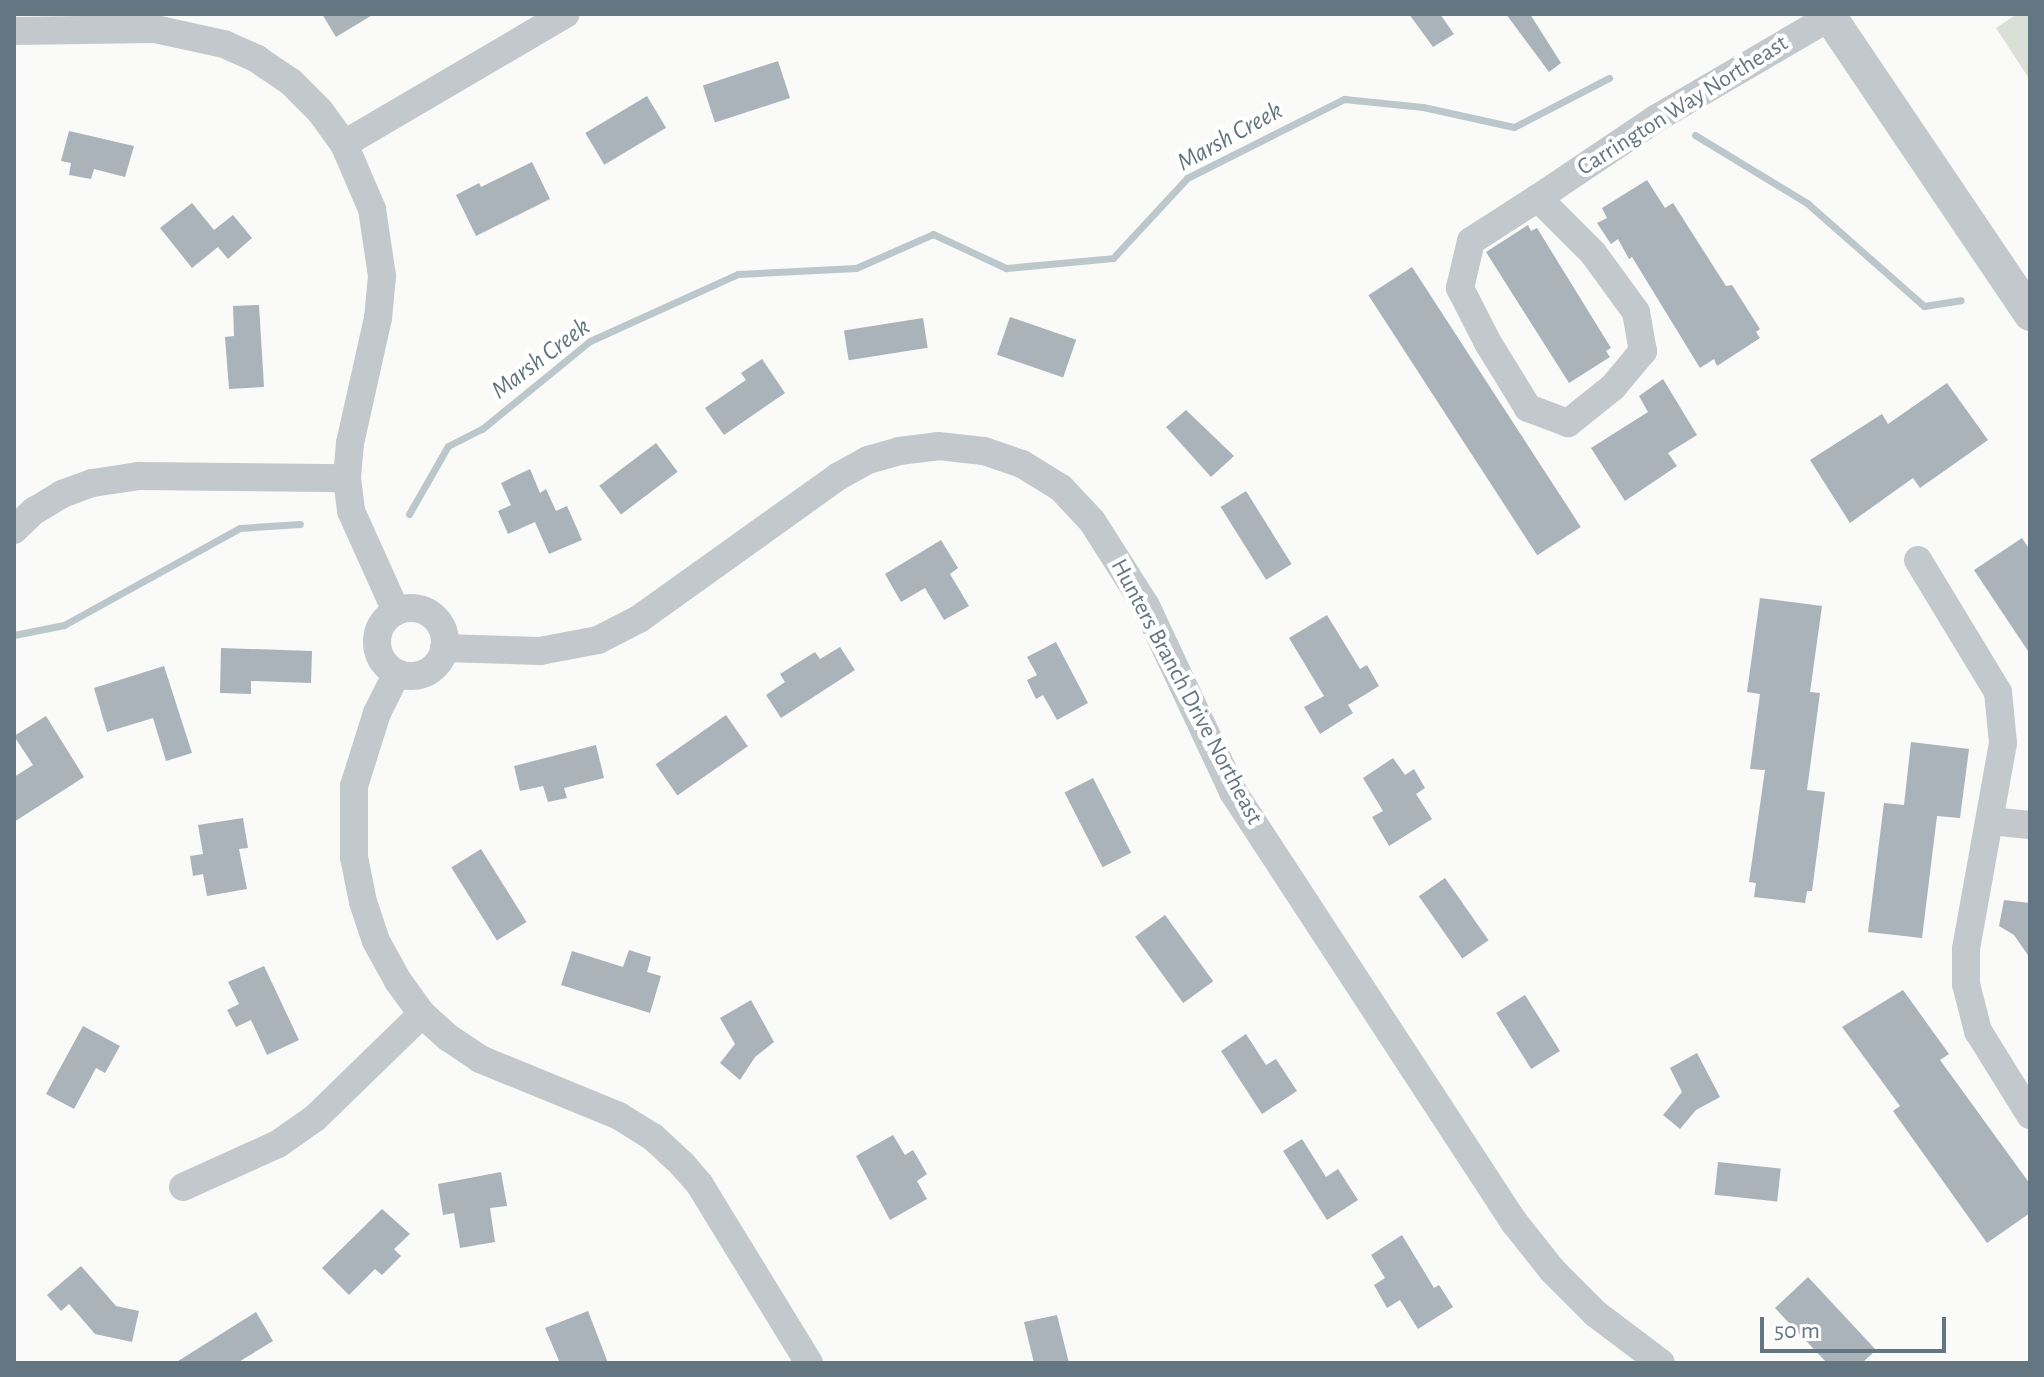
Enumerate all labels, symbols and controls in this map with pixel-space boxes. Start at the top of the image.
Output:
street label: Carrington Way Northeast [1572,29,1794,183]
water label: Marsh Creek [1172,95,1288,179]
water label: Marsh Creek [485,312,597,406]
street label: Hunters Branch Drive Northeast [1104,554,1268,830]
scale bar [1764,1301,1950,1351]
text: 50 m [1774,1319,1820,1343]

